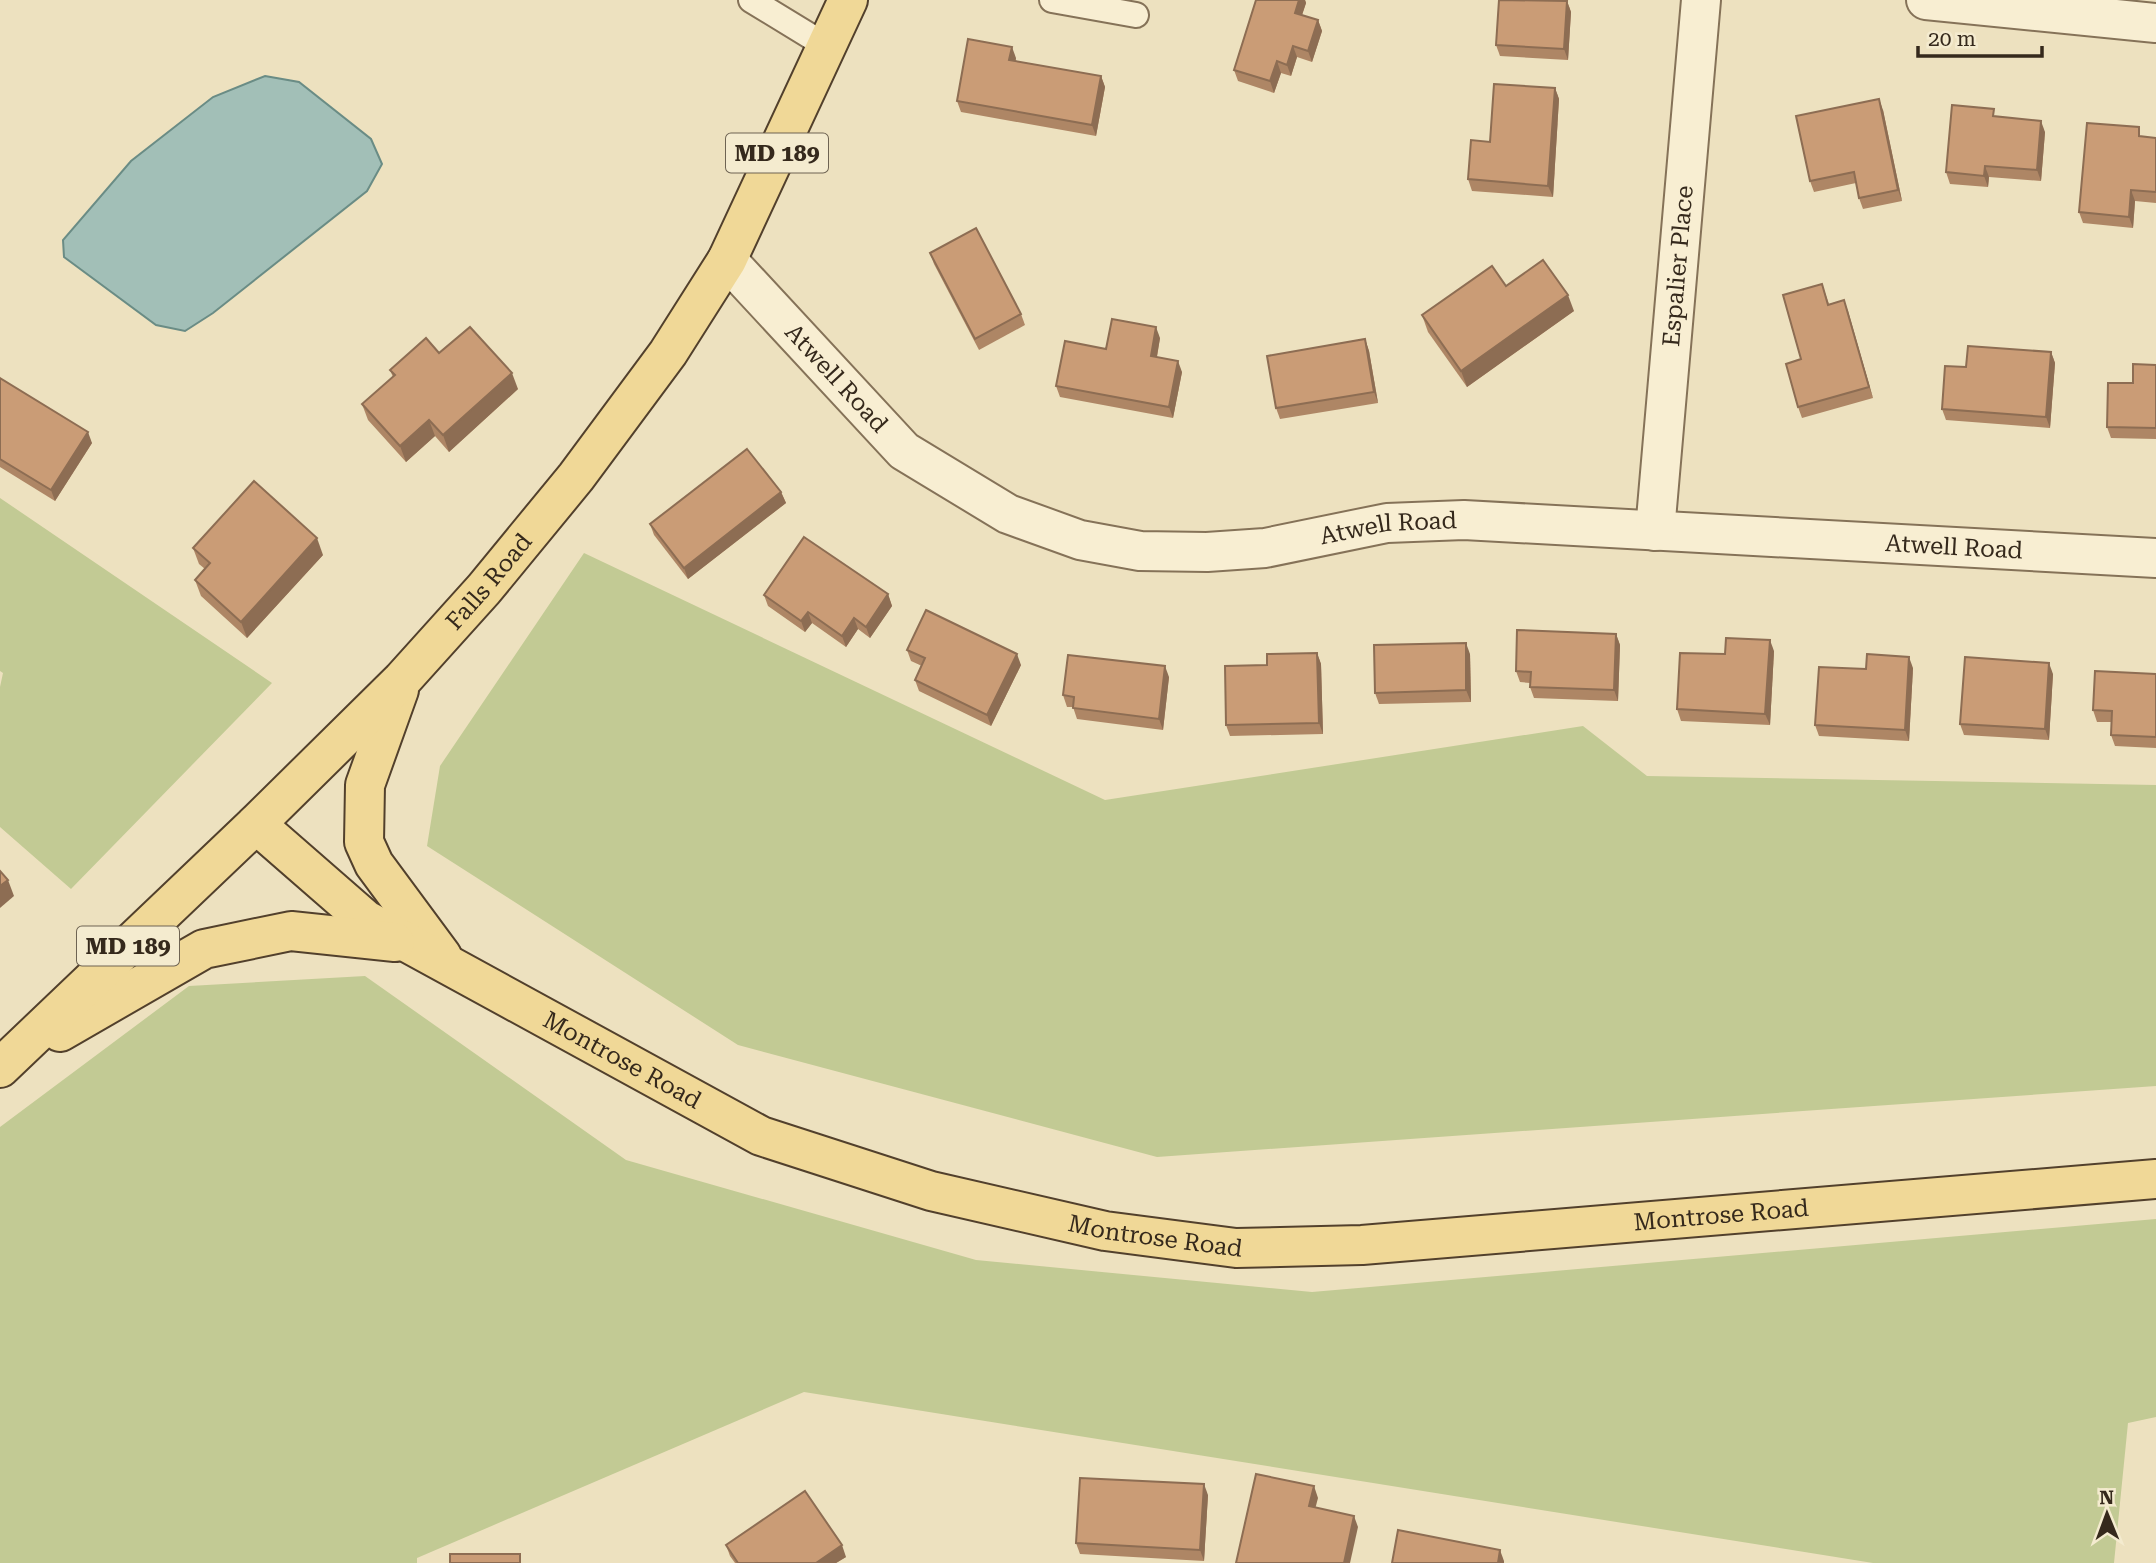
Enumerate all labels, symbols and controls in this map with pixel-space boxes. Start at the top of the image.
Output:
scale bar [1918,14,2042,58]
text: 20 m [1928,27,1976,51]
road number: MD 189 [726,134,828,172]
street label: Espalier Place [1657,184,1699,348]
street label: Atwell Road [779,318,894,438]
street label: Atwell Road [1317,506,1457,550]
street label: Falls Road [440,528,538,636]
street label: Atwell Road [1884,529,2024,565]
road number: MD 189 [77,926,179,965]
street label: Montrose Road [538,1006,706,1115]
street label: Montrose Road [1632,1194,1810,1236]
street label: Montrose Road [1066,1209,1244,1263]
north arrow [2072,1479,2142,1549]
text: N [2099,1486,2115,1509]

